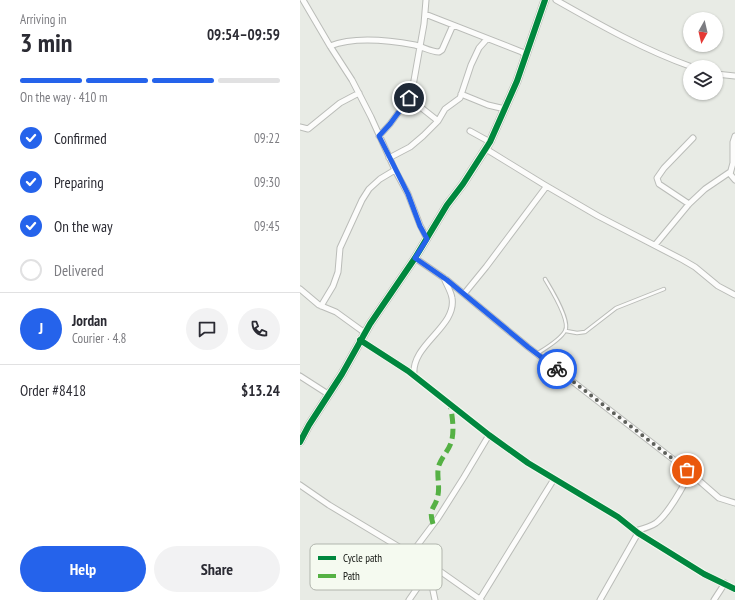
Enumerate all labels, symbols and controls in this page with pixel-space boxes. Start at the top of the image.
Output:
text: Arriving in [20,11,67,28]
north arrow [683,12,723,52]
map controls [683,12,723,100]
text: 09:54–09:59 [207,25,280,44]
text: 3 min [20,26,73,59]
button: layers [683,60,723,100]
pin [392,81,426,115]
icon: home [398,87,420,109]
text: On the way · 410 m [20,89,107,106]
icon: check [20,127,42,149]
text: Confirmed [54,129,107,148]
text: 09:22 [254,130,280,147]
icon: check [20,171,42,193]
text: Preparing [54,173,104,192]
text: 09:30 [254,174,280,191]
icon: check [20,215,42,237]
text: On the way [54,217,113,236]
text: 09:45 [254,218,280,235]
text: Delivered [54,261,104,280]
button: chat [186,308,228,350]
button: phone [238,308,280,350]
text: Jordan [72,311,107,330]
text: J [39,319,43,338]
text: Courier · 4.8 [72,330,126,347]
courier [537,349,577,389]
icon: bike [546,358,568,380]
text: Order #8418 [20,381,86,400]
text: $13.24 [241,381,280,400]
pin [670,453,704,487]
icon: bag [676,459,698,481]
legend [310,544,442,590]
button: Help [20,546,146,592]
button: Share [154,546,280,592]
text: Cycle path [343,551,382,565]
text: Path [343,569,360,583]

